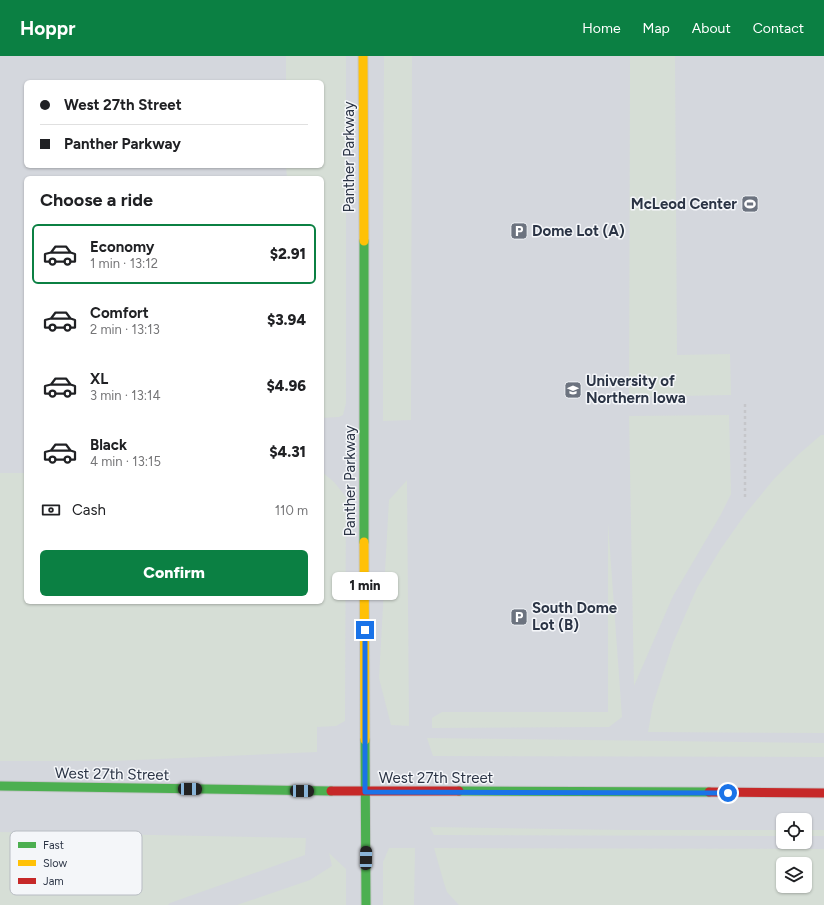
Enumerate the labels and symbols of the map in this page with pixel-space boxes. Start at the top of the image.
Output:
street label: Panther Parkway [340,101,358,213]
sports icon: McLeod Center [740,194,760,214]
place label: McLeod Center [631,195,737,213]
parking icon: Dome Lot (A) [509,221,529,241]
place label: Dome Lot (A) [532,222,625,240]
place label: University of Northern Iowa [586,372,686,407]
school or university icon: University of Northern Iowa [563,380,583,400]
street label: Panther Parkway [341,425,359,537]
callout: 1 min [332,572,398,600]
place label: South Dome Lot (B) [532,599,618,634]
parking icon: South Dome Lot (B) [509,607,529,627]
route end [356,621,374,639]
street label: West 27th Street [55,764,170,784]
street label: West 27th Street [379,769,494,787]
car [178,783,202,795]
route start [719,784,737,802]
car [290,785,314,797]
legend [10,831,142,895]
text: Fast [43,839,64,852]
car [360,846,372,870]
text: Slow [43,857,67,870]
text: Jam [43,875,64,888]

